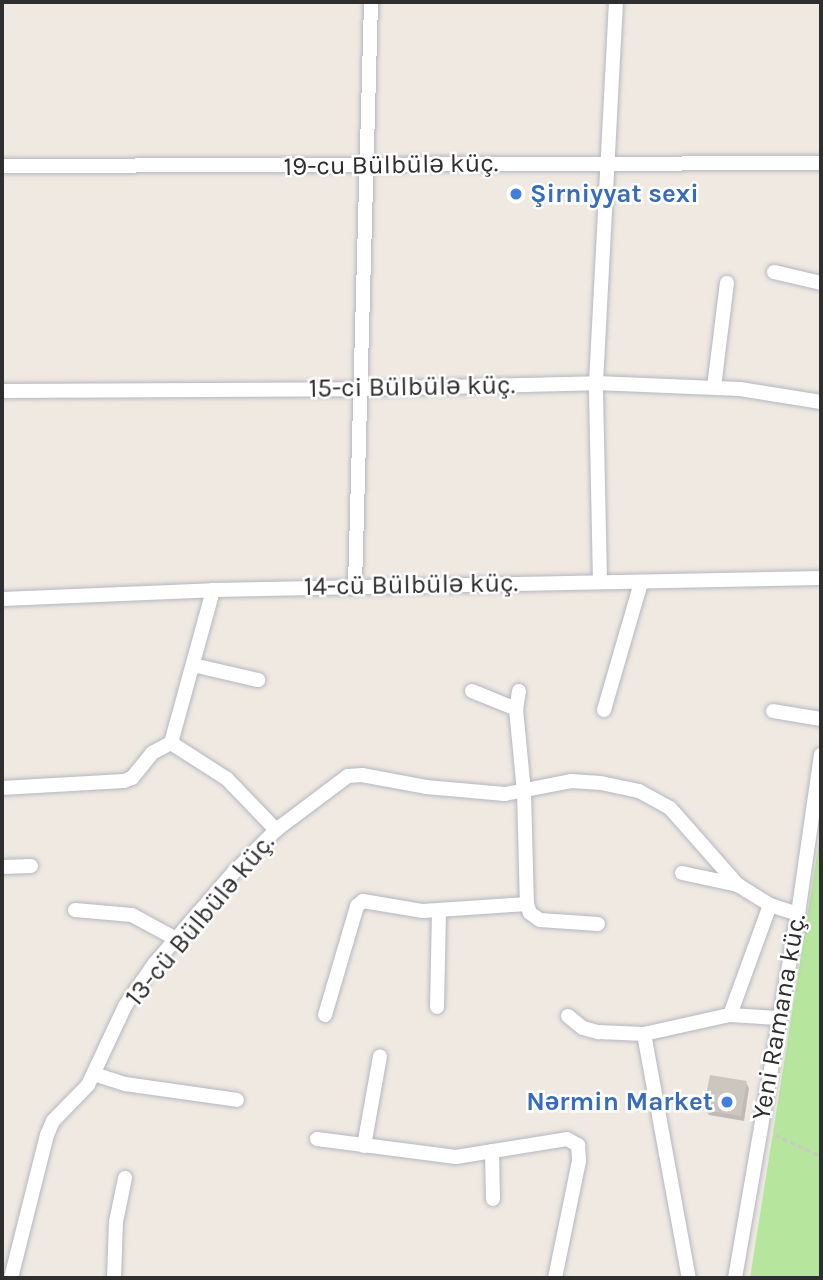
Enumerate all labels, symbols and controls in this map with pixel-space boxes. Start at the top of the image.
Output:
street label: 19-cu Bülbülə küç. [283,148,499,182]
place label: Şirniyyat sexi [530,178,699,210]
marker: Şirniyyat sexi [508,186,524,202]
street label: 15-ci Bülbülə küç. [309,370,515,404]
street label: 14-cü Bülbülə küç. [304,568,518,602]
street label: 13-cü Bülbülə küç. [119,828,281,1012]
street label: Yeni Ramana küç. [745,911,813,1123]
place label: Nərmin Market [526,1086,713,1118]
marker: Nərmin Market [719,1094,735,1110]

